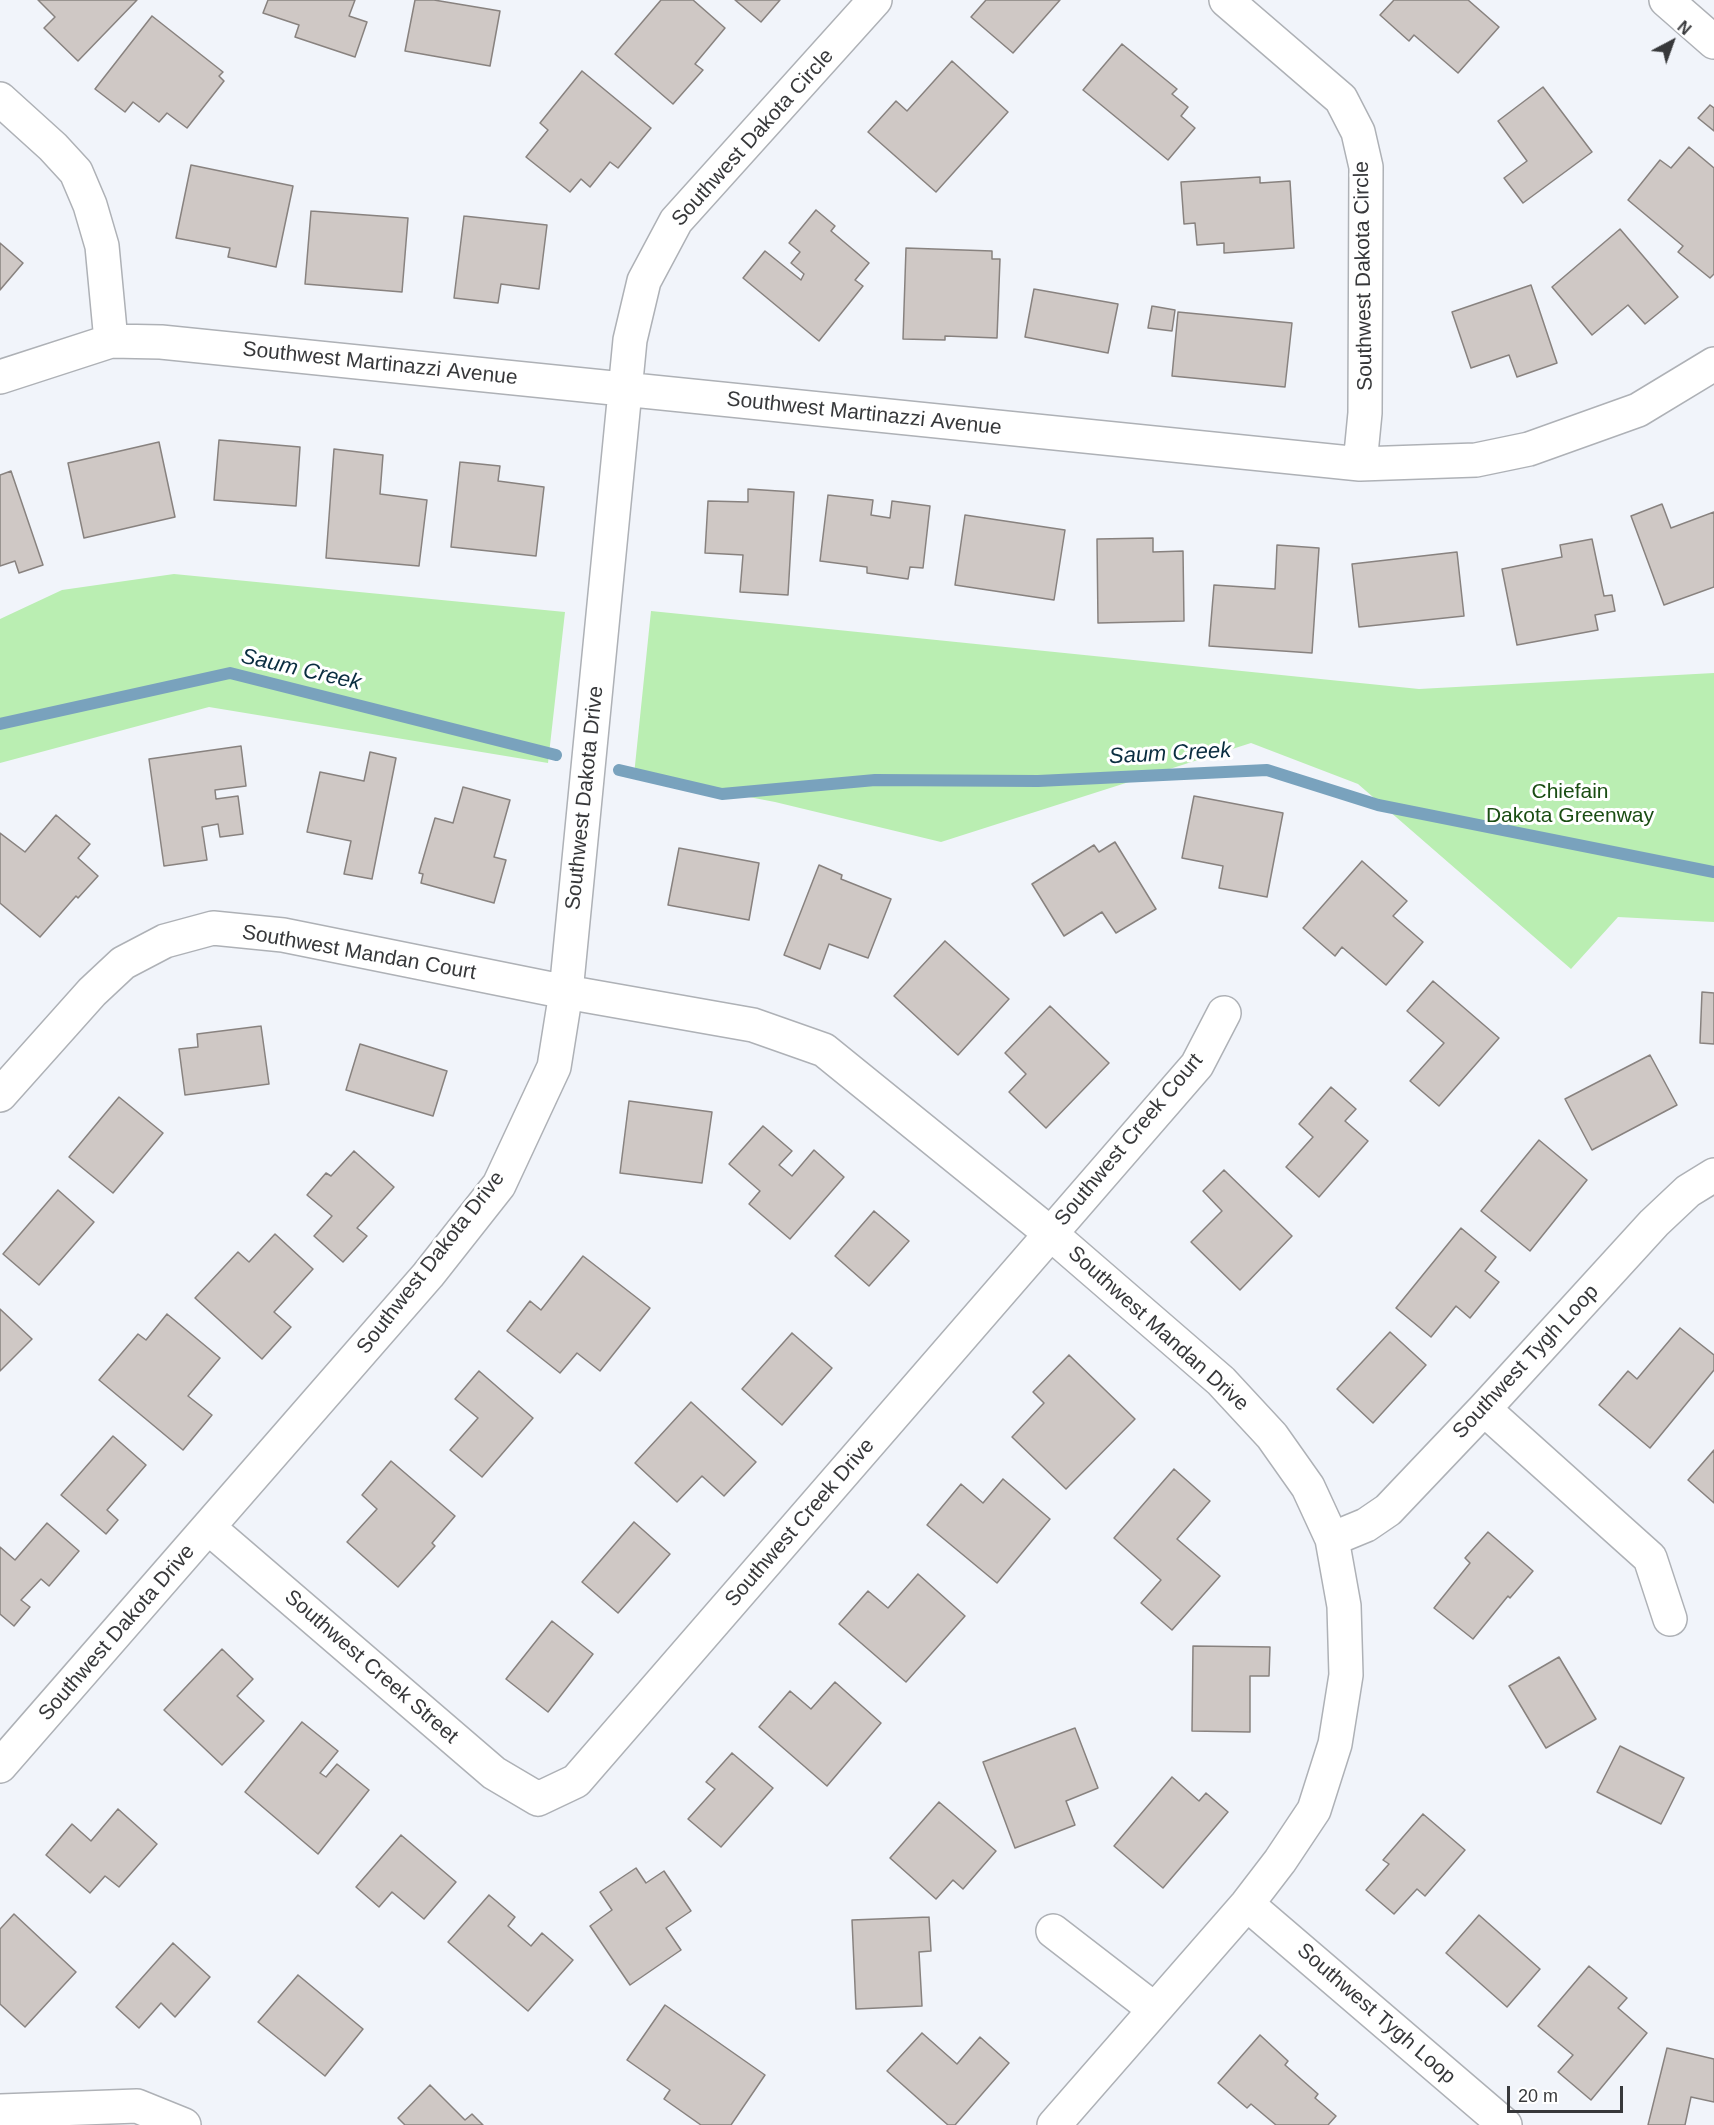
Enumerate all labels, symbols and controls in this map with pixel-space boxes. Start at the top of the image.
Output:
north arrow [1642,12,1702,72]
text: N [1674,18,1694,38]
street label: Southwest Dakota Circle [667,44,839,232]
street label: Southwest Dakota Circle [1349,161,1379,391]
street label: Southwest Martinazzi Avenue [241,337,519,391]
street label: Southwest Martinazzi Avenue [725,387,1003,441]
water label: Saum Creek [238,643,364,697]
street label: Southwest Dakota Drive [561,685,609,911]
water label: Saum Creek [1108,738,1232,770]
park label: Chiefain Dakota Greenway [1486,779,1654,829]
street label: Southwest Mandan Court [240,920,478,986]
street label: Southwest Creek Court [1050,1049,1208,1231]
street label: Southwest Dakota Drive [352,1166,510,1360]
street label: Southwest Mandan Drive [1062,1241,1254,1417]
street label: Southwest Tygh Loop [1448,1280,1604,1444]
street label: Southwest Creek Drive [720,1434,880,1612]
street label: Southwest Dakota Drive [34,1540,200,1726]
street label: Southwest Creek Street [279,1585,463,1749]
street label: Southwest Tygh Loop [1292,1938,1460,2090]
scale bar [1510,2074,1626,2112]
text: 20 m [1518,2086,1558,2106]

